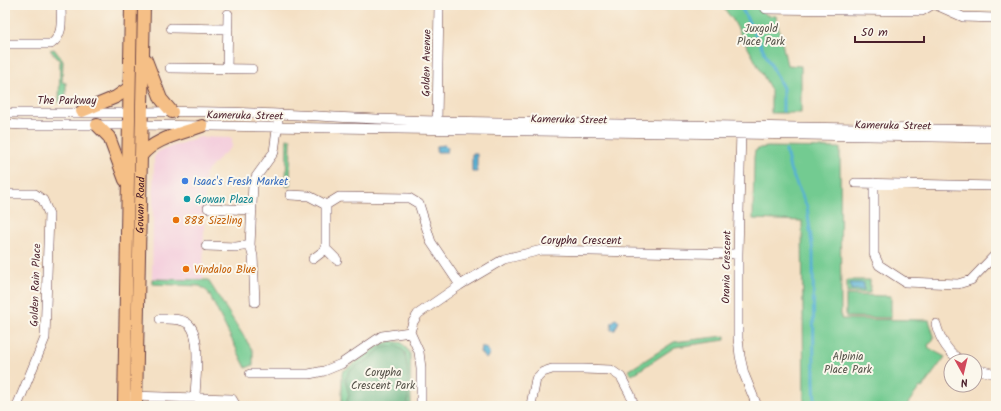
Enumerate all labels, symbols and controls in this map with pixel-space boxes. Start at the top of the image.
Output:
scale bar [855,18,924,44]
park label: Juxgold Place Park [737,20,786,51]
text: 50 m [861,23,888,42]
street label: Golden Avenue [417,29,437,97]
street label: The Parkway [38,92,97,110]
street label: Kameruka Street [206,106,284,126]
street label: Kameruka Street [530,110,608,130]
street label: Kameruka Street [854,116,932,136]
place label: Isaac's Fresh Market [193,173,289,191]
street label: Gowan Road [131,176,151,234]
marker: Isaac's Fresh Market [180,176,190,186]
place label: Gowan Plaza [195,191,253,209]
marker: Gowan Plaza [182,194,192,204]
place label: 888 Sizzling [184,212,243,230]
marker: 888 Sizzling [171,215,181,225]
street label: Orania Crescent [717,229,737,304]
street label: Corypha Crescent [541,232,622,250]
street label: Golden Rain Place [26,243,46,327]
place label: Vindaloo Blue [194,261,256,279]
marker: Vindaloo Blue [181,264,191,274]
park label: Alpinia Place Park [824,348,873,379]
north arrow [943,353,983,393]
park label: Corypha Crescent Park [351,364,416,395]
text: N [960,373,969,391]

